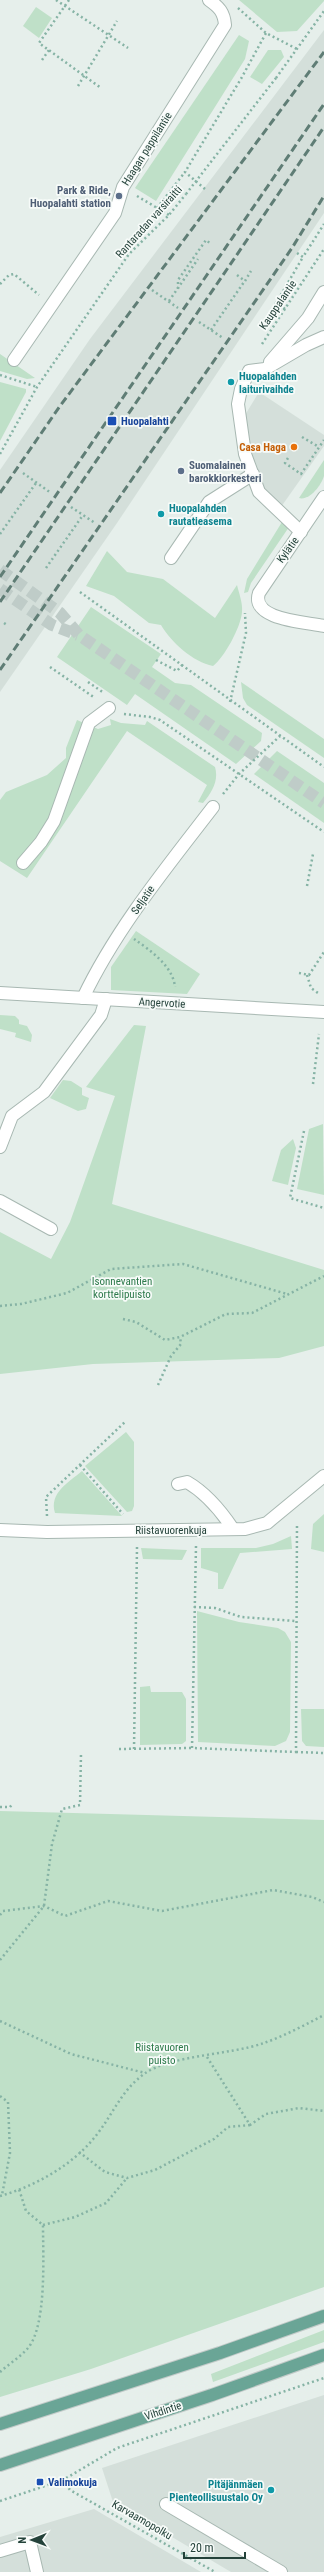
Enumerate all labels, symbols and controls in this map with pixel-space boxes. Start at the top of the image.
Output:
street label: Haagan pappilantie [119,110,175,188]
street label: Rantaradan varsiraitti [113,183,185,261]
place label: Park & Ride, Huopalahti station [30,184,111,210]
marker: Park & Ride, Huopalahti station [114,191,124,201]
street label: Kauppalantie [257,278,299,332]
place label: Huopalahden laiturivaihde [239,370,297,396]
marker: Huopalahden laiturivaihde [226,377,236,387]
marker: Huopalahti [106,415,118,427]
place label: Huopalahti [121,415,169,428]
place label: Casa Haga [239,441,286,454]
marker: Casa Haga [289,442,299,452]
place label: Suomalainen barokkiorkesteri [189,459,262,485]
marker: Suomalainen barokkiorkesteri [176,466,186,476]
place label: Huopalahden rautatieasema [169,502,232,528]
marker: Huopalahden rautatieasema [156,509,166,519]
street label: Kylätie [274,534,302,566]
street label: Seljatie [128,883,158,917]
street label: Angervotie [138,995,186,1011]
park label: Isonnevantien korttelipuisto [92,1275,152,1301]
street label: Riistavuorenkuja [135,1524,207,1537]
park label: Riistavuoren puisto [135,2041,189,2067]
street label: Vihdintie [143,2399,183,2423]
place label: Valimokuja [48,2476,97,2489]
marker: Valimokuja [35,2477,45,2487]
place label: Pitäjänmäen Pienteollisuustalo Oy [169,2478,263,2504]
marker: Pitäjänmäen Pienteollisuustalo Oy [266,2485,276,2495]
street label: Karvaamopolku [110,2498,174,2542]
north arrow [12,2520,52,2560]
scale bar [184,2534,245,2560]
text: N [16,2536,29,2544]
text: 20 m [190,2541,214,2555]

